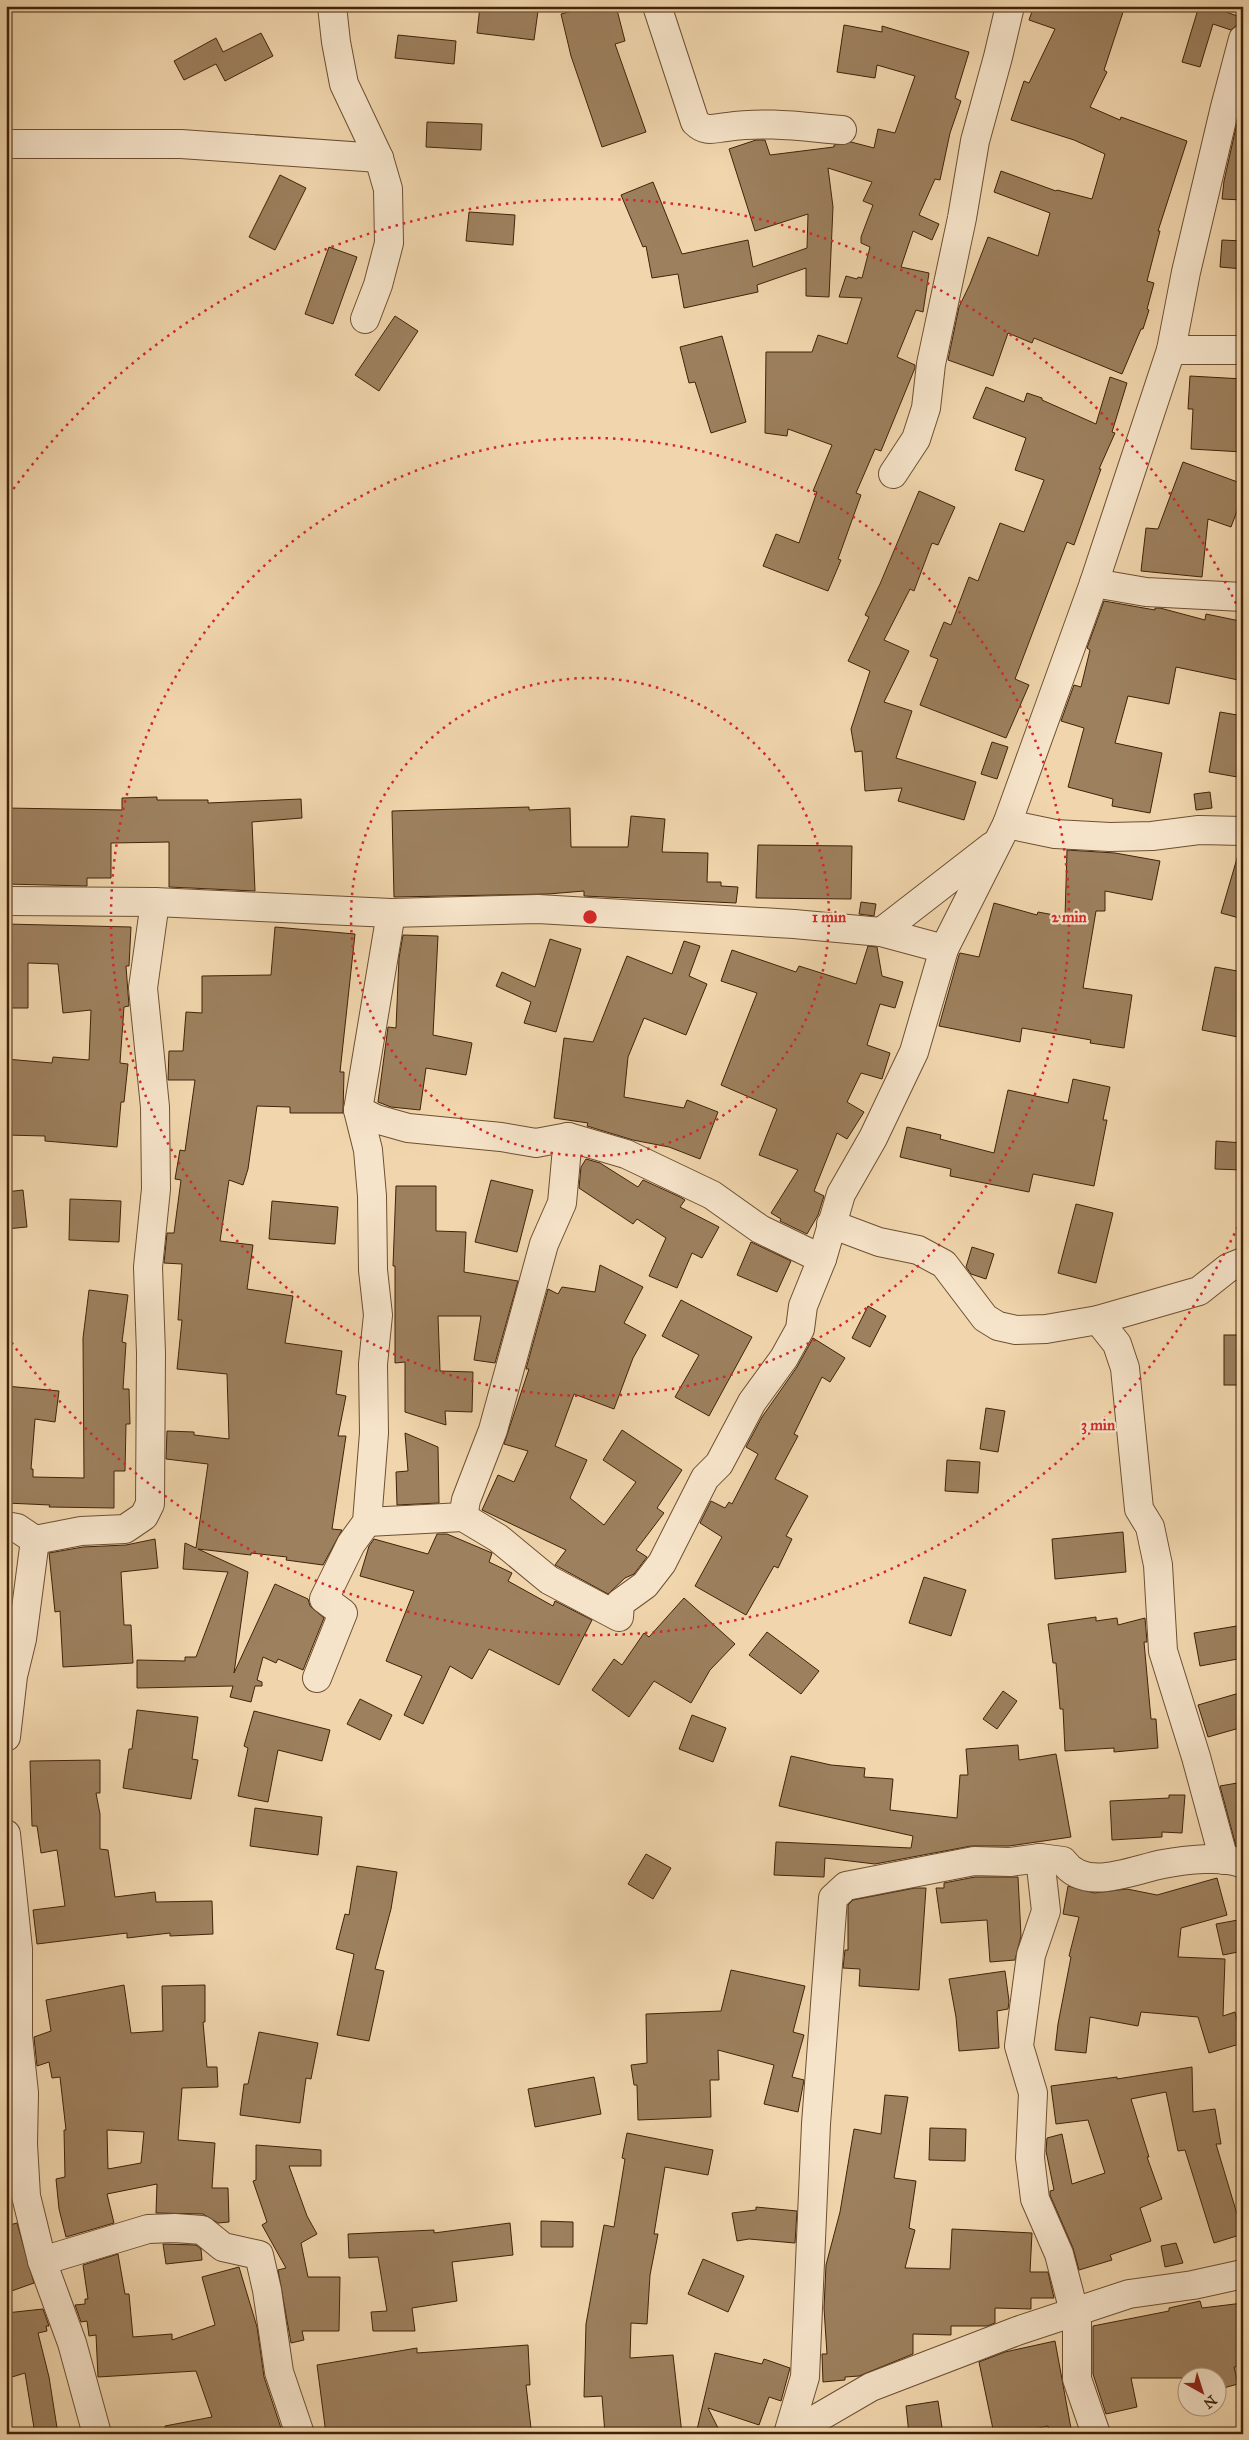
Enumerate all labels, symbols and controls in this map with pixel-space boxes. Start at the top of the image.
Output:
centre of rings [581,908,599,926]
text: 1 min [812,908,847,926]
text: 2 min [1051,908,1088,926]
text: 3 min [1081,1416,1116,1435]
north arrow [1176,2368,1226,2418]
text: N [1200,2391,1220,2412]

